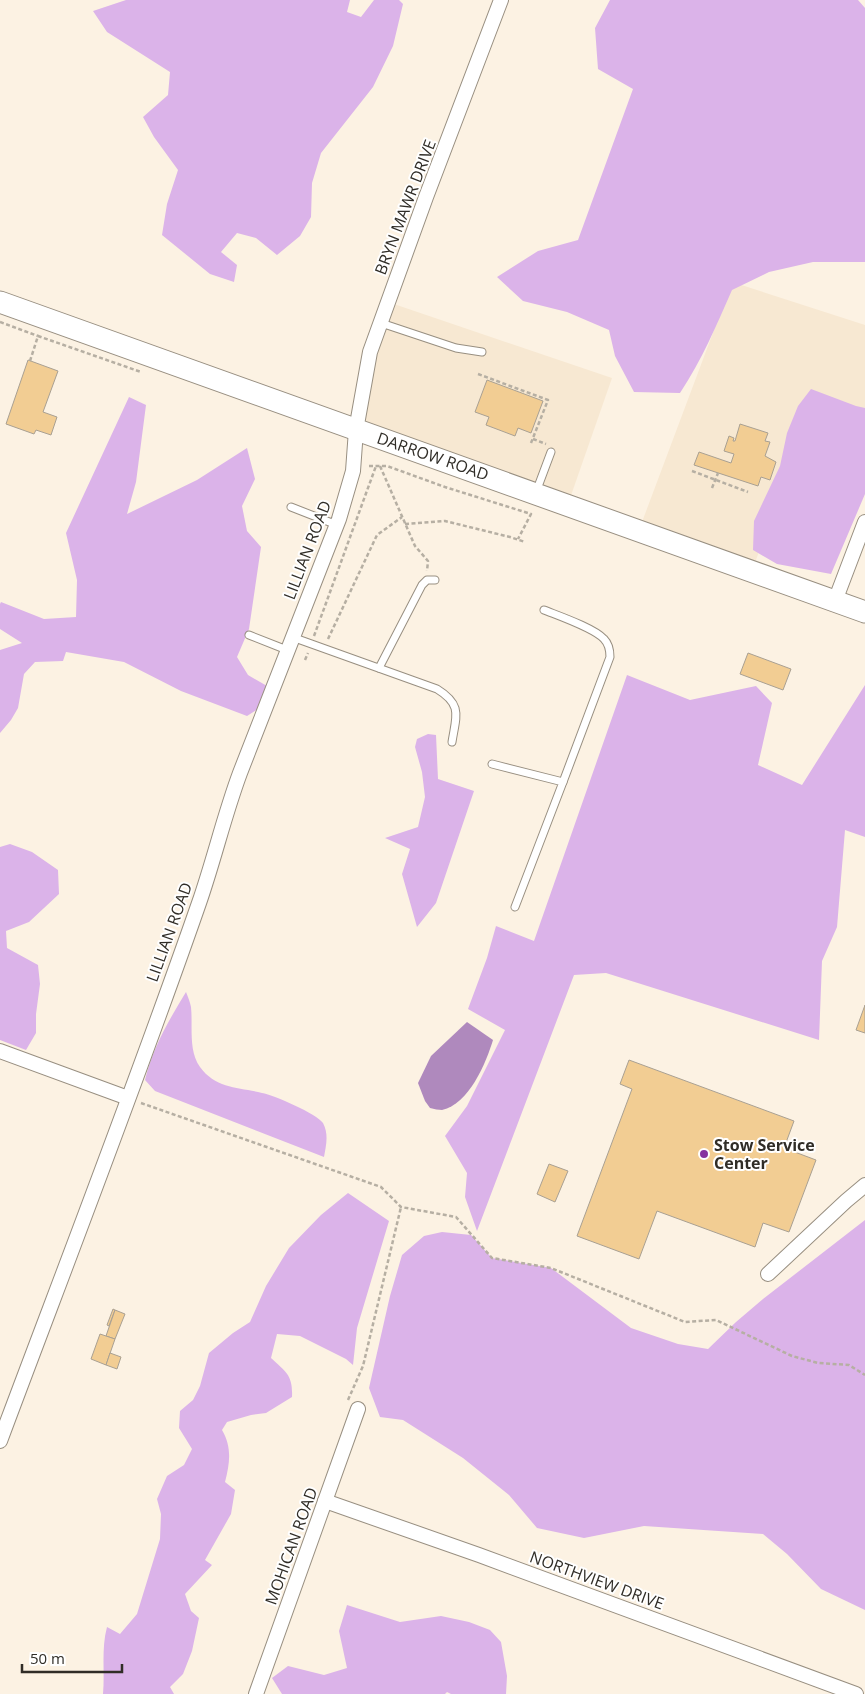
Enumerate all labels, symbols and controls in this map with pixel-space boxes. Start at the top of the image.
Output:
street label: BRYN MAWR DRIVE [369,136,441,278]
street label: DARROW ROAD [374,427,492,485]
street label: LILLIAN ROAD [278,497,336,603]
street label: LILLIAN ROAD [141,879,197,985]
place label: Stow Service Center [714,1134,815,1174]
marker: Stow Service Center [698,1148,710,1160]
street label: MOHICAN ROAD [260,1484,322,1608]
street label: NORTHVIEW DRIVE [527,1546,667,1614]
scale bar [22,1642,122,1674]
text: 50 m [30,1648,65,1668]

